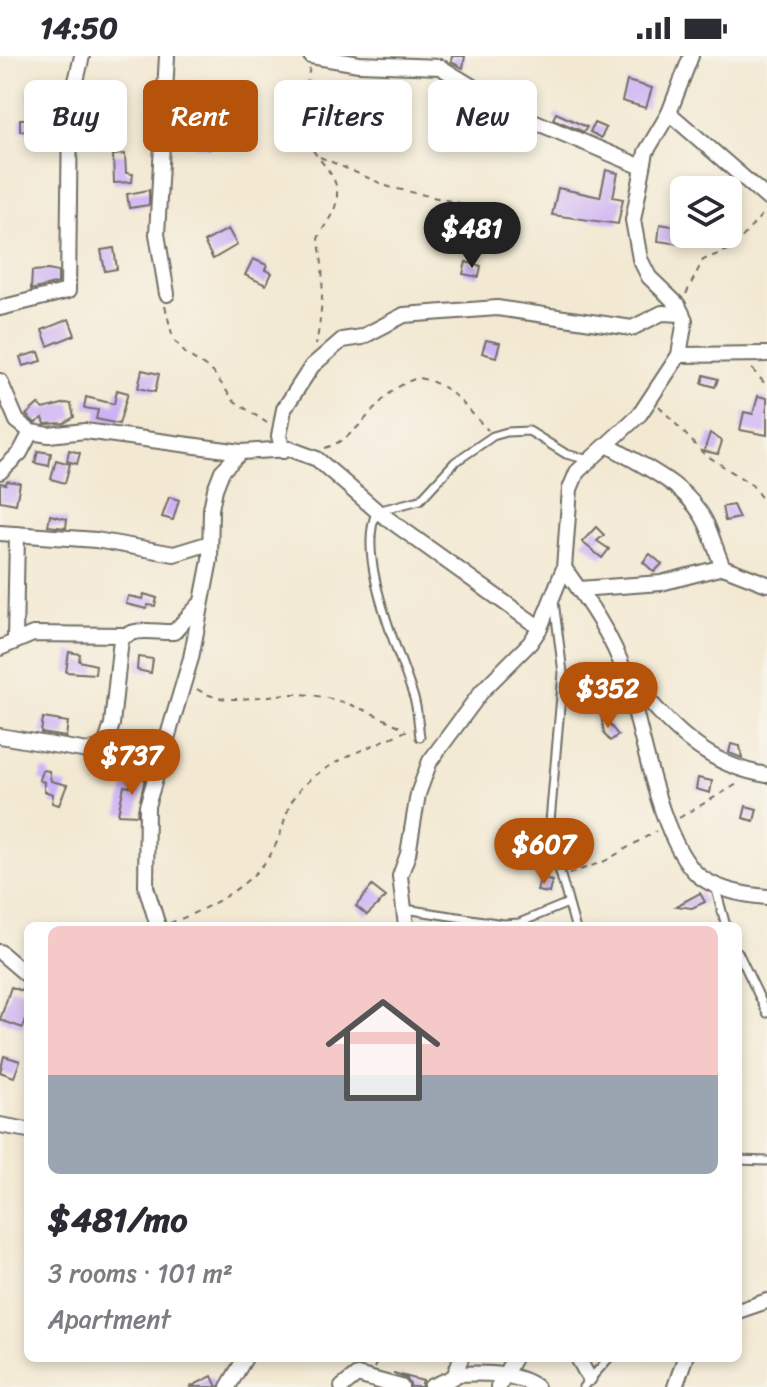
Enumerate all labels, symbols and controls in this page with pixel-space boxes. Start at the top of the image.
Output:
text: 14:50 [40,1,118,55]
chip: Buy [24,80,127,152]
chip: Rent [143,80,258,152]
chip: Filters [274,80,412,152]
chip: New [428,80,537,152]
map controls [670,176,742,248]
button: layers [670,176,742,248]
pin: $481 [425,202,519,270]
text: $481 [442,205,502,251]
pin: $352 [561,662,655,730]
text: $352 [577,665,639,711]
pin: $737 [85,729,179,797]
text: $737 [101,732,163,778]
pin: $607 [497,818,591,886]
text: $607 [512,821,576,867]
icon: home [311,978,455,1122]
text: $481/mo [48,1190,187,1250]
text: 3 rooms · 101 m² [48,1250,233,1296]
text: Apartment [48,1296,171,1342]

